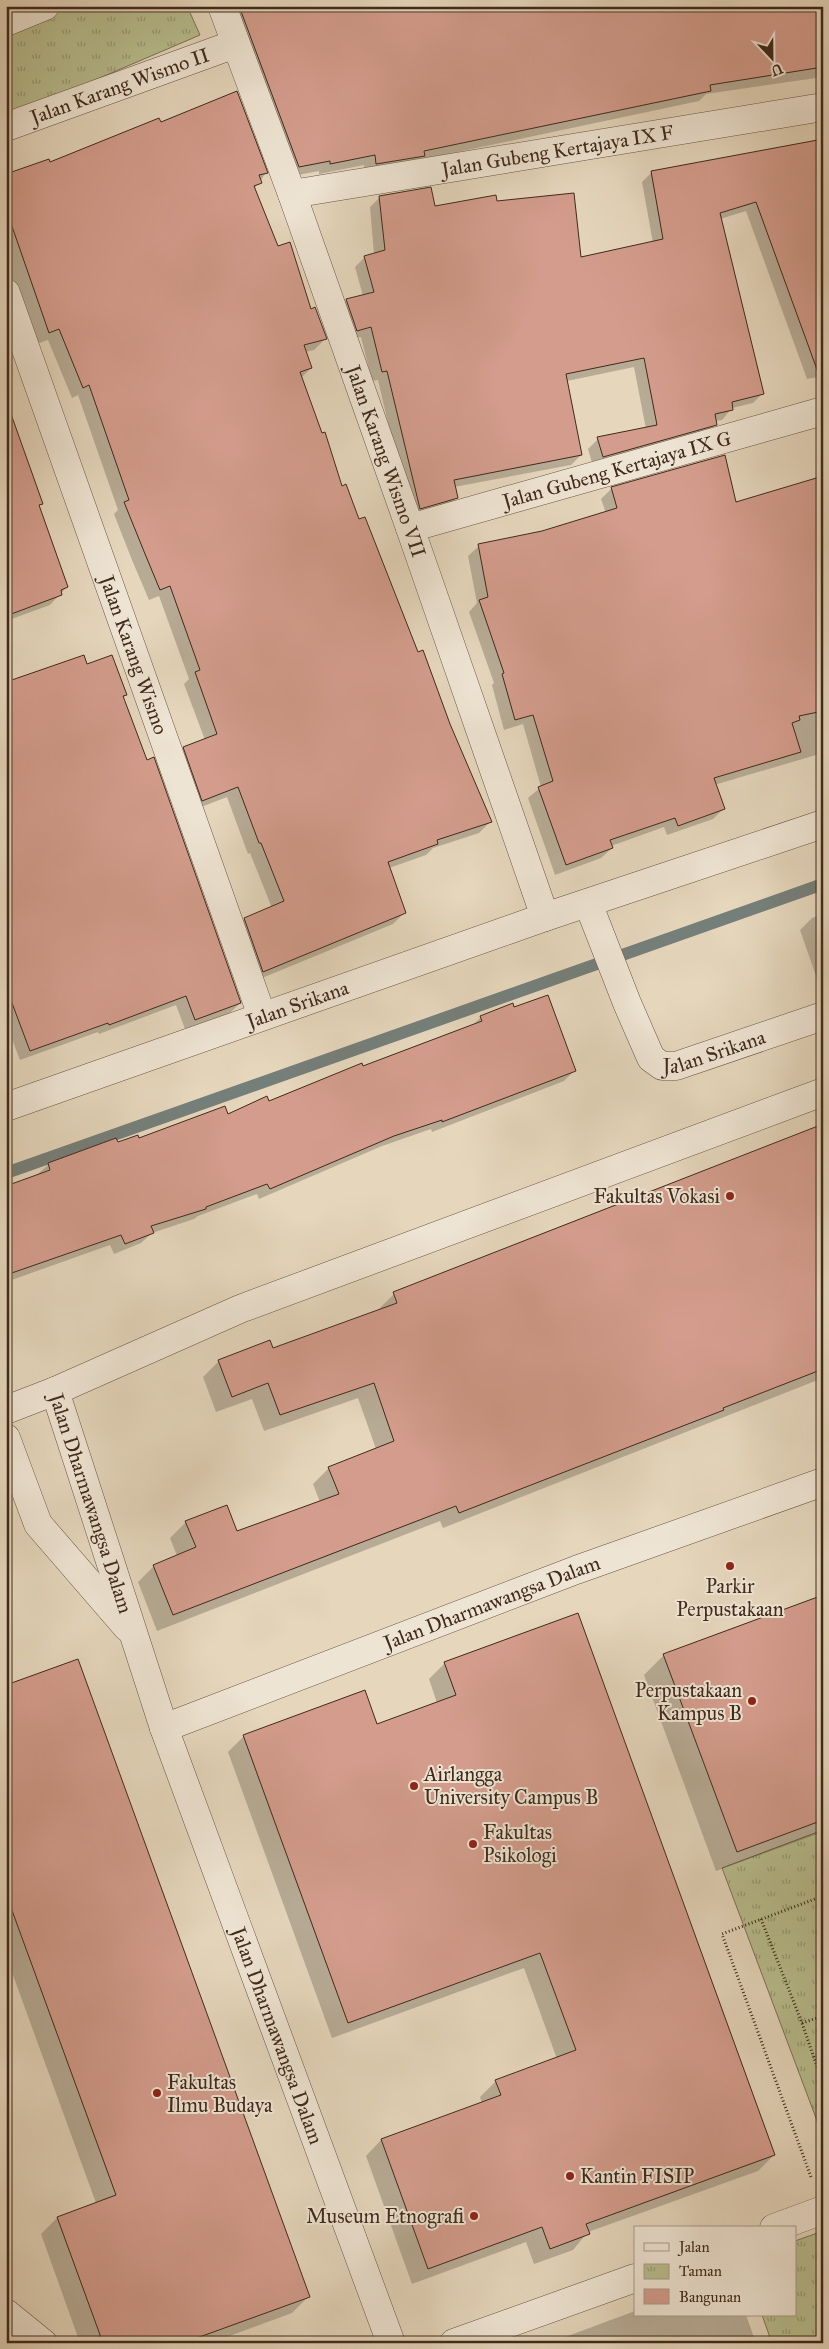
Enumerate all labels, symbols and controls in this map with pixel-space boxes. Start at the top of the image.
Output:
north arrow [746,32,796,82]
street label: Jalan Karang Wismo II [25,42,212,131]
text: U [768,60,785,80]
street label: Jalan Gubeng Kertajaya IX F [438,120,675,183]
street label: Jalan Karang Wismo VII [340,360,431,561]
street label: Jalan Gubeng Kertajaya IX G [498,426,734,515]
street label: Jalan Karang Wismo [93,570,173,738]
street label: Jalan Srikana [241,975,352,1035]
street label: Jalan Srikana [661,1024,769,1079]
place label: Fakultas Vokasi [593,1184,720,1208]
marker: Fakultas Vokasi [724,1190,736,1202]
street label: Jalan Dharmawangsa Dalam [43,1388,138,1616]
street label: Jalan Dharmawangsa Dalam [378,1550,603,1656]
marker: Parkir Perpustakaan [724,1560,736,1572]
place label: Parkir Perpustakaan [676,1574,784,1621]
place label: Perpustakaan Kampus B [635,1678,742,1725]
marker: Perpustakaan Kampus B [746,1695,758,1707]
place label: Airlangga University Campus B [423,1762,598,1809]
marker: Airlangga University Campus B [408,1780,420,1792]
place label: Fakultas Psikologi [483,1820,557,1868]
marker: Fakultas Psikologi [467,1838,479,1850]
street label: Jalan Dharmawangsa Dalam [225,1922,329,2148]
place label: Fakultas Ilmu Budaya [167,2070,273,2117]
marker: Fakultas Ilmu Budaya [151,2087,163,2099]
place label: Kantin FISIP [580,2164,694,2188]
marker: Kantin FISIP [564,2170,576,2182]
place label: Museum Etnografi [306,2204,464,2229]
marker: Museum Etnografi [468,2210,480,2222]
legend [634,2226,796,2316]
text: Jalan [677,2238,710,2257]
text: Taman [679,2262,722,2280]
text: Bangunan [679,2288,741,2306]

